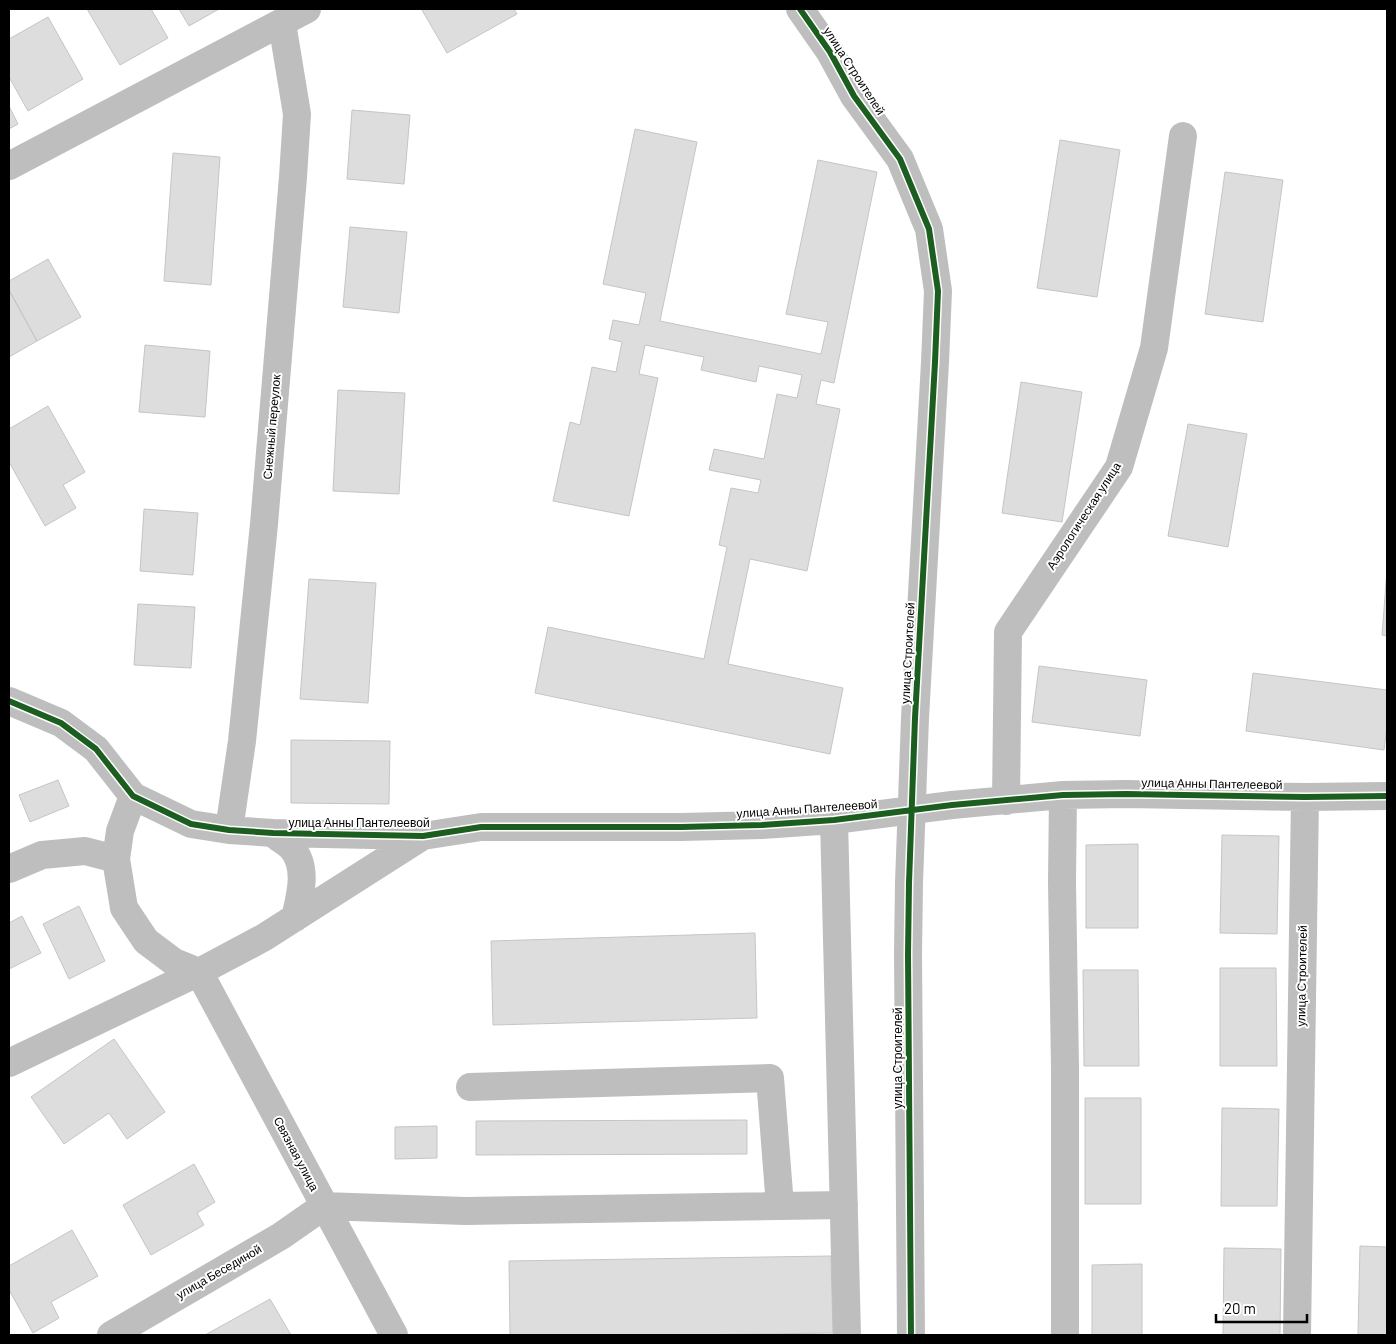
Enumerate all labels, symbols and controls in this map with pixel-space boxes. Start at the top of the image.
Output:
street label: улица Строителей [820,24,888,117]
street label: Снежный переулок [259,373,284,480]
street label: Аэрологическая улица [1043,459,1124,572]
street label: улица Строителей [897,602,918,704]
street label: улица Анны Пантелеевой [1141,775,1283,792]
street label: улица Анны Пантелеевой [736,796,878,821]
street label: улица Анны Пантелеевой [288,815,430,830]
street label: улица Строителей [1293,925,1310,1027]
street label: улица Строителей [890,1007,905,1109]
street label: Связная улица [271,1114,322,1194]
street label: улица Бесединой [173,1241,264,1302]
scale bar [1216,1292,1307,1324]
text: 20 m [1224,1299,1256,1317]

